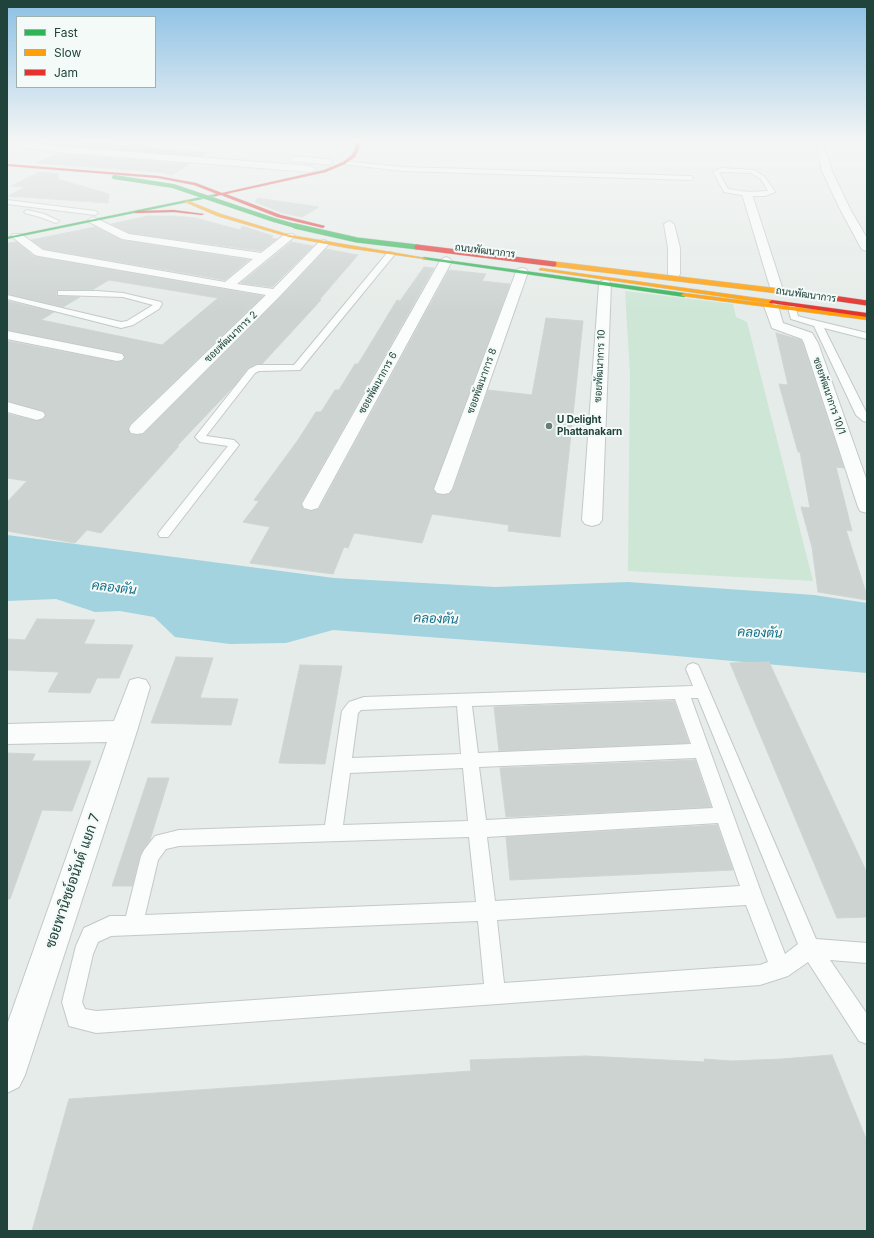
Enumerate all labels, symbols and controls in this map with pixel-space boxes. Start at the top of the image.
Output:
legend [16,16,156,88]
text: Fast [54,25,78,40]
text: Slow [54,45,81,60]
text: Jam [54,65,78,80]
street label: ถนนพัฒนาการ [454,241,516,261]
street label: ถนนพัฒนาการ [775,285,837,305]
street label: ซอยพัฒนาการ 2 [202,309,260,365]
street label: ซอยพัฒนาการ 10 [592,329,608,403]
street label: ซอยพัฒนาการ 8 [465,347,499,415]
street label: ซอยพัฒนาการ 6 [356,350,400,416]
street label: ซอยพัฒนาการ 10/1 [810,356,848,436]
place label: U Delight Phattanakarn [557,414,622,438]
marker: U Delight Phattanakarn [544,421,554,431]
water label: คลองตัน [91,578,137,598]
water label: คลองตัน [413,610,459,628]
water label: คลองตัน [737,624,783,642]
street label: ซอยพานิชย์อนันต์ แยก 7 [42,811,104,951]

